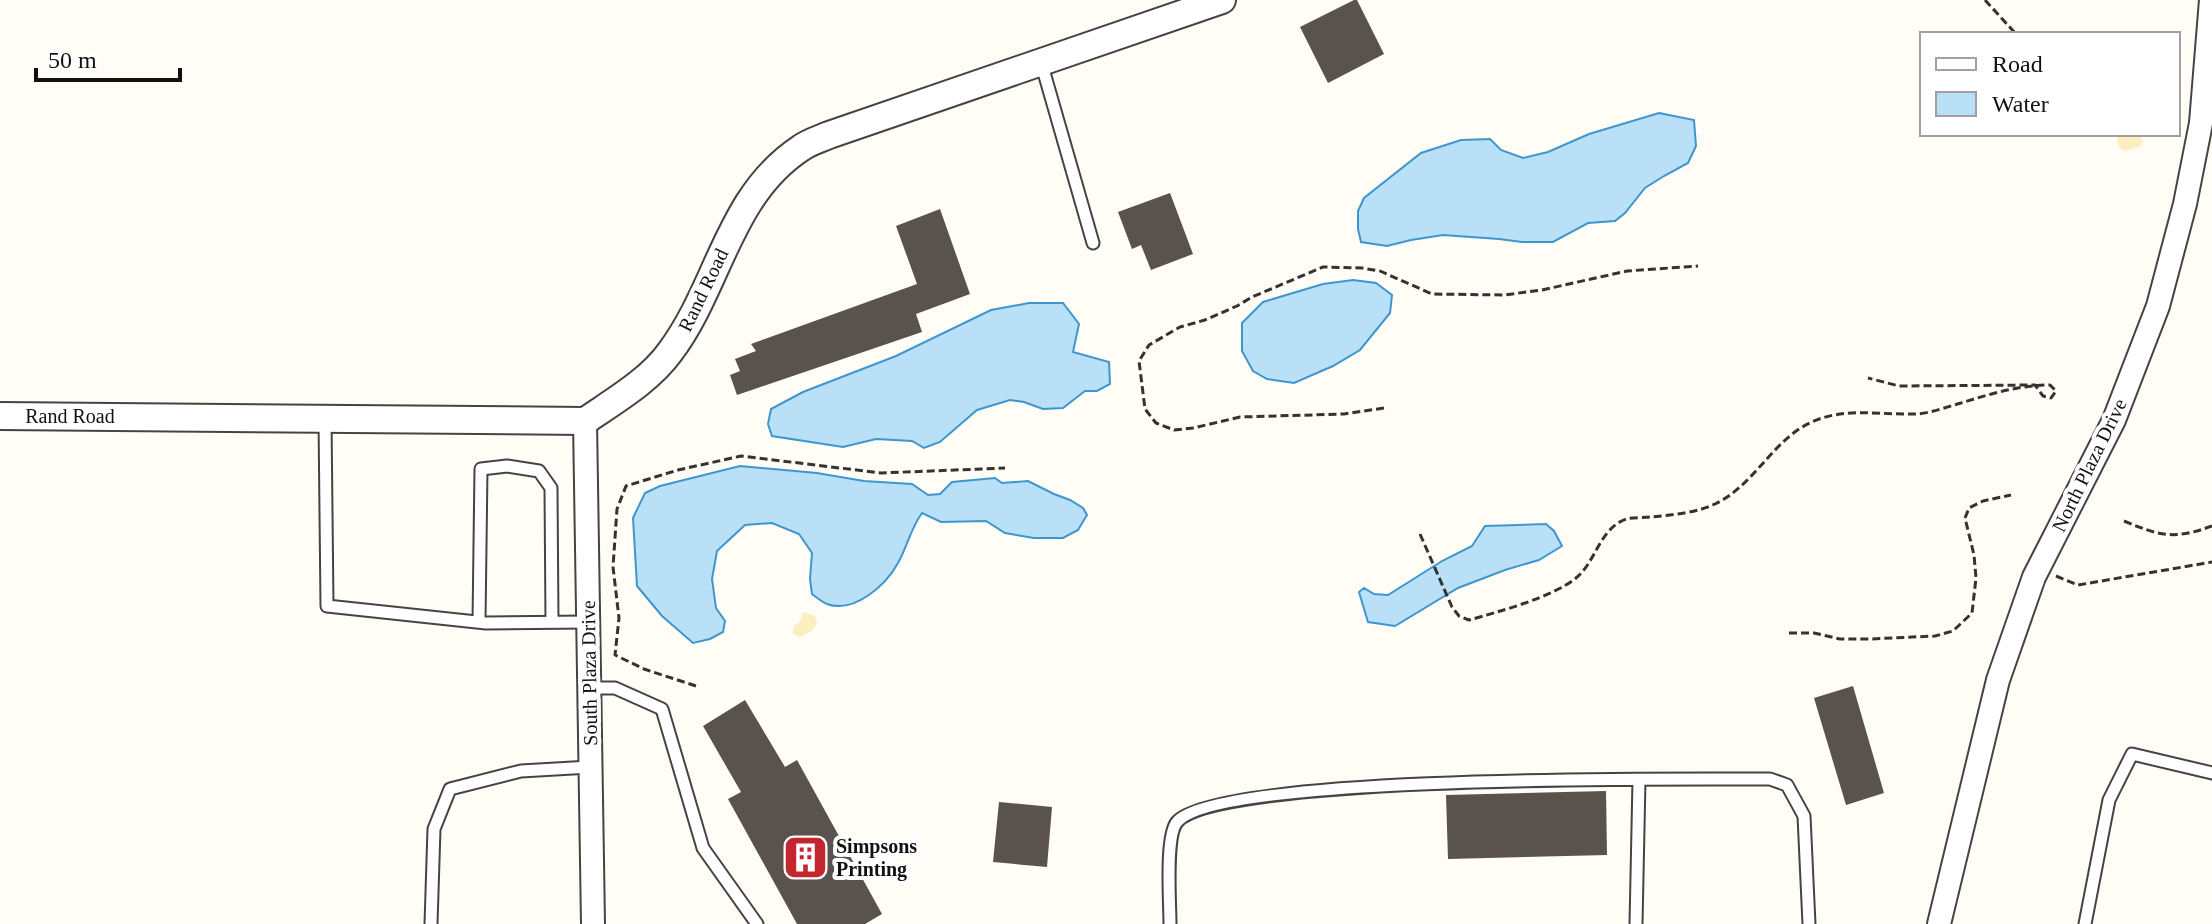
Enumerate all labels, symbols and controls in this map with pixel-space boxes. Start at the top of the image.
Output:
scale bar [36,32,180,82]
legend [1920,32,2180,136]
text: 50 m [48,47,97,73]
text: Road [1992,51,2043,77]
text: Water [1992,91,2049,117]
street label: Rand Road [674,245,732,335]
street label: North Plaza Drive [2047,395,2131,535]
street label: Rand Road [25,405,115,427]
street label: South Plaza Drive [577,600,601,746]
building icon: Simpsons Printing [781,833,829,881]
place label: Simpsons Printing [836,835,917,881]

